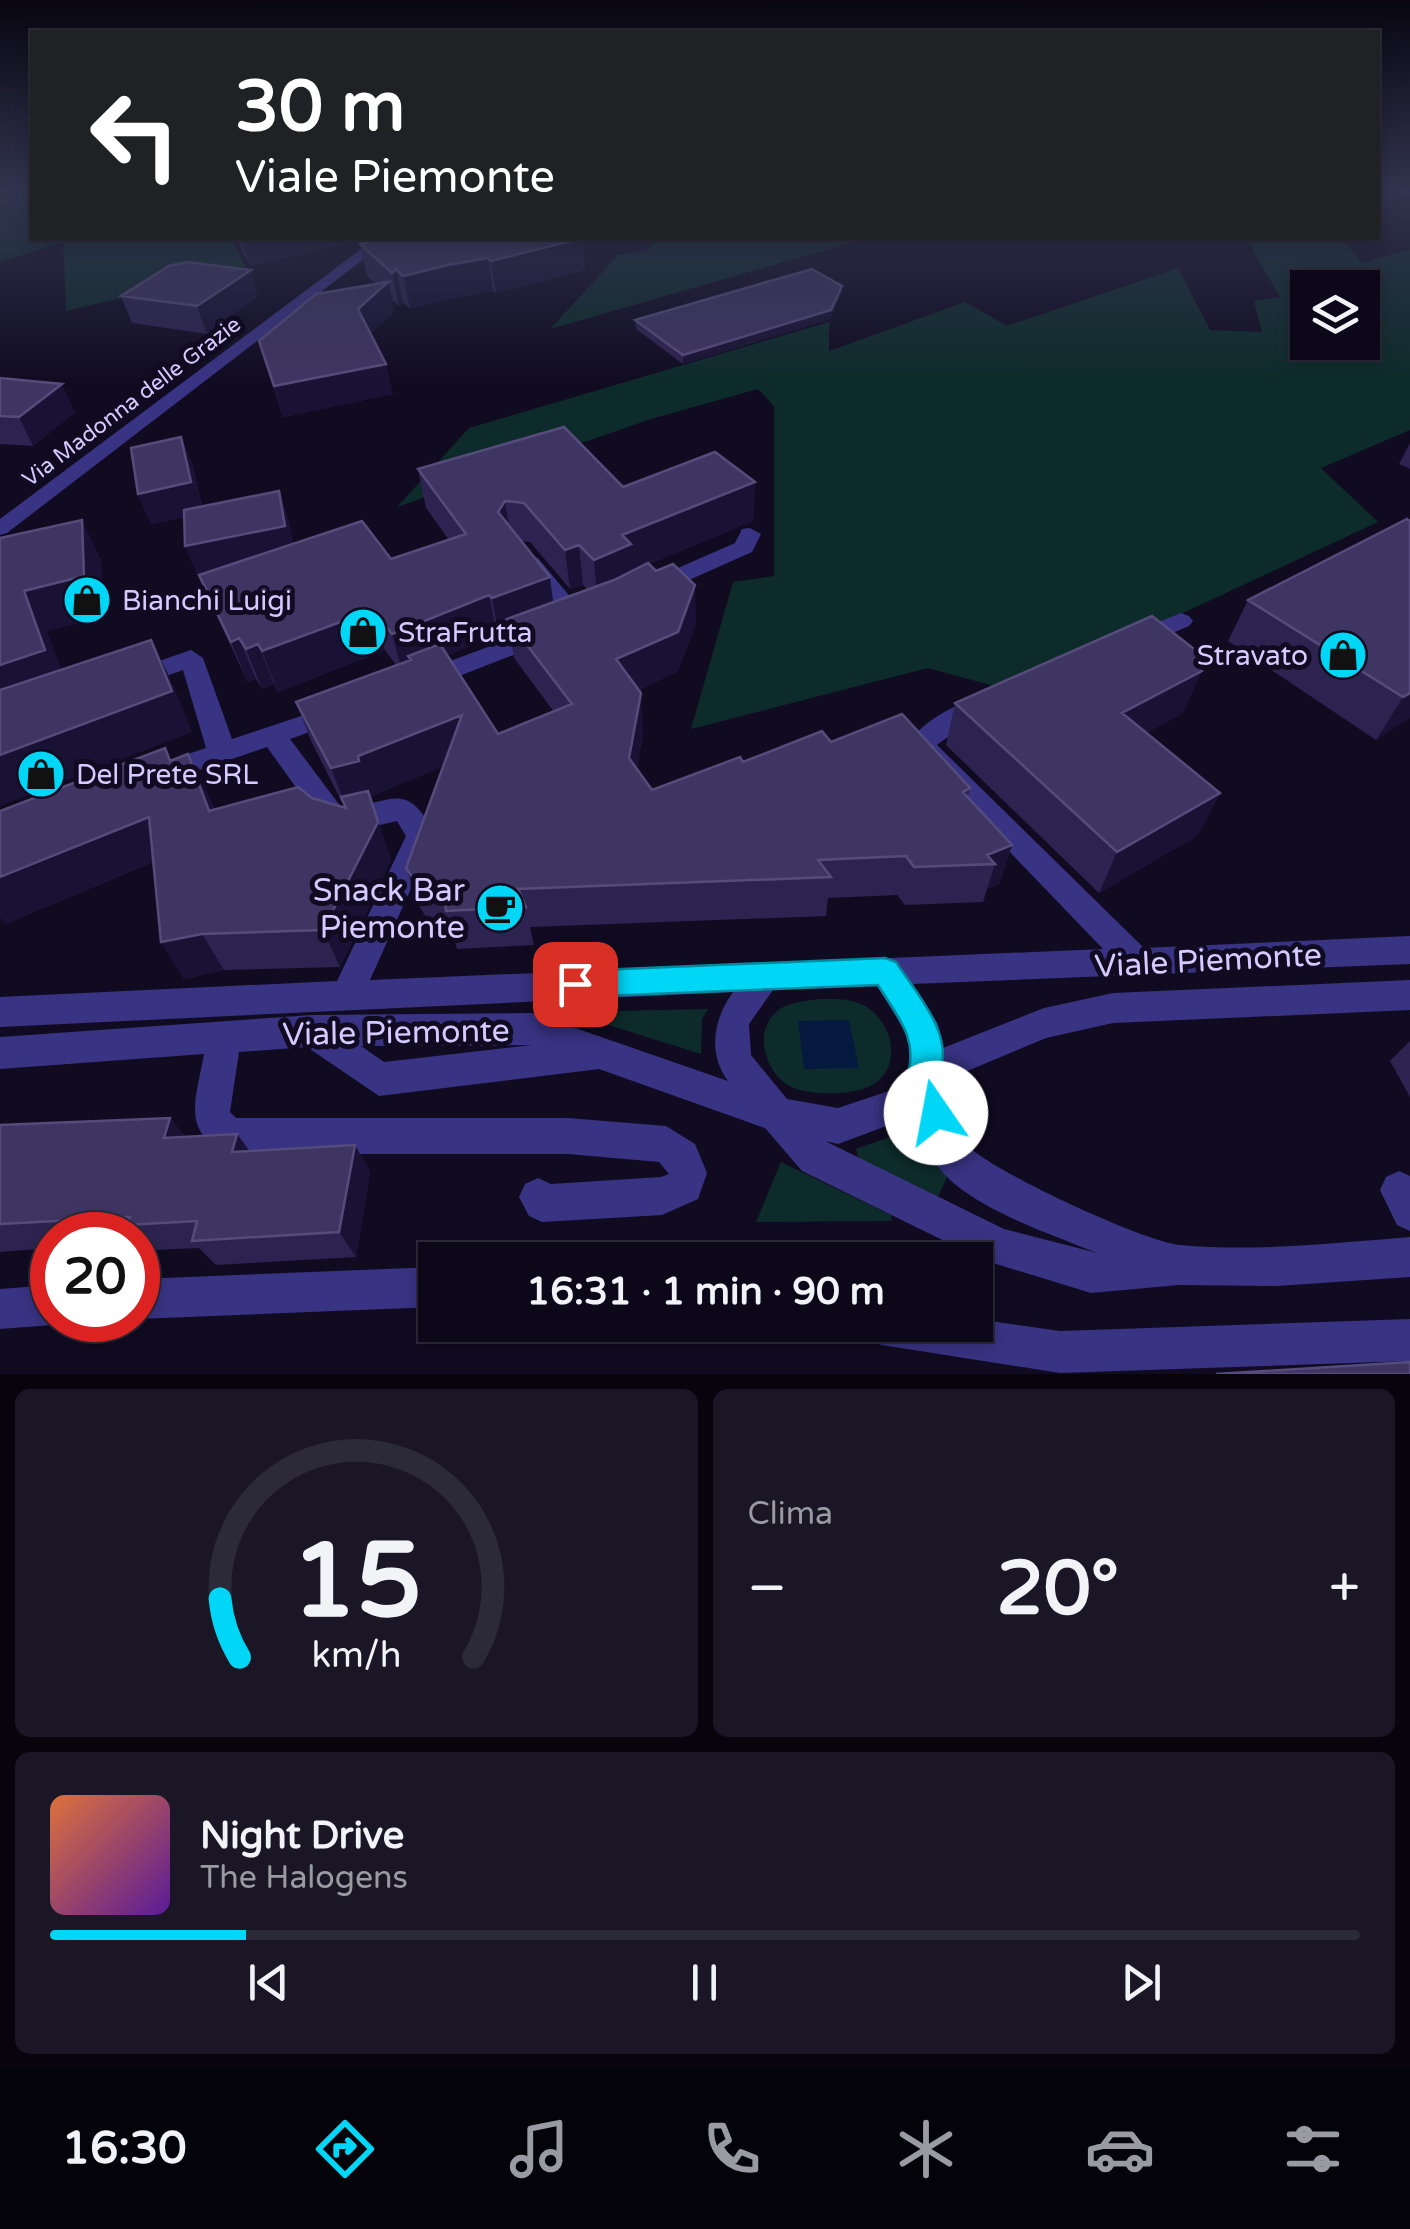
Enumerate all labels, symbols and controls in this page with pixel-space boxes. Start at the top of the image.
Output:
text: 30 m [235,66,405,150]
icon: left [70,70,200,200]
text: Viale Piemonte [235,151,555,205]
map controls [1290,270,1380,360]
button: layers [1290,270,1380,360]
street label: Via Madonna delle Grazie [17,311,246,492]
shop icon: Bianchi Luigi [61,574,113,626]
place label: Bianchi Luigi [122,584,292,618]
shop icon: StraFrutta [337,606,389,658]
place label: StraFrutta [398,616,533,650]
shop icon: Stravato [1317,629,1369,681]
place label: Stravato [1197,639,1308,673]
shop icon: Del Prete SRL [15,748,67,800]
place label: Del Prete SRL [76,758,258,792]
place label: Snack Bar Piemonte [313,872,466,947]
cafe icon: Snack Bar Piemonte [474,882,526,934]
street label: Viale Piemonte [1093,936,1323,986]
pin [533,942,618,1027]
icon: arrive [548,957,603,1012]
street label: Viale Piemonte [282,1012,510,1054]
position arrow [884,1061,988,1165]
speed limit sign: 20 [30,1212,160,1342]
text: 16:31 · 1 min · 90 m [526,1269,885,1315]
text: Clima [748,1495,833,1533]
text: 15 [291,1520,422,1645]
text: 20° [997,1544,1119,1634]
text: − [748,1556,787,1622]
text: + [1329,1556,1360,1622]
text: km/h [311,1634,401,1677]
text: Night Drive [200,1813,404,1859]
text: The Halogens [200,1859,408,1897]
icon: previous [241,1955,296,2010]
icon: pause [677,1955,732,2010]
icon: next [1114,1955,1169,2010]
icon: directions [310,2114,380,2184]
icon: music [504,2114,574,2184]
icon: phone [697,2114,767,2184]
icon: climate [891,2114,961,2184]
icon: car [1085,2114,1155,2184]
icon: filters [1278,2114,1348,2184]
text: 16:30 [62,2122,187,2176]

